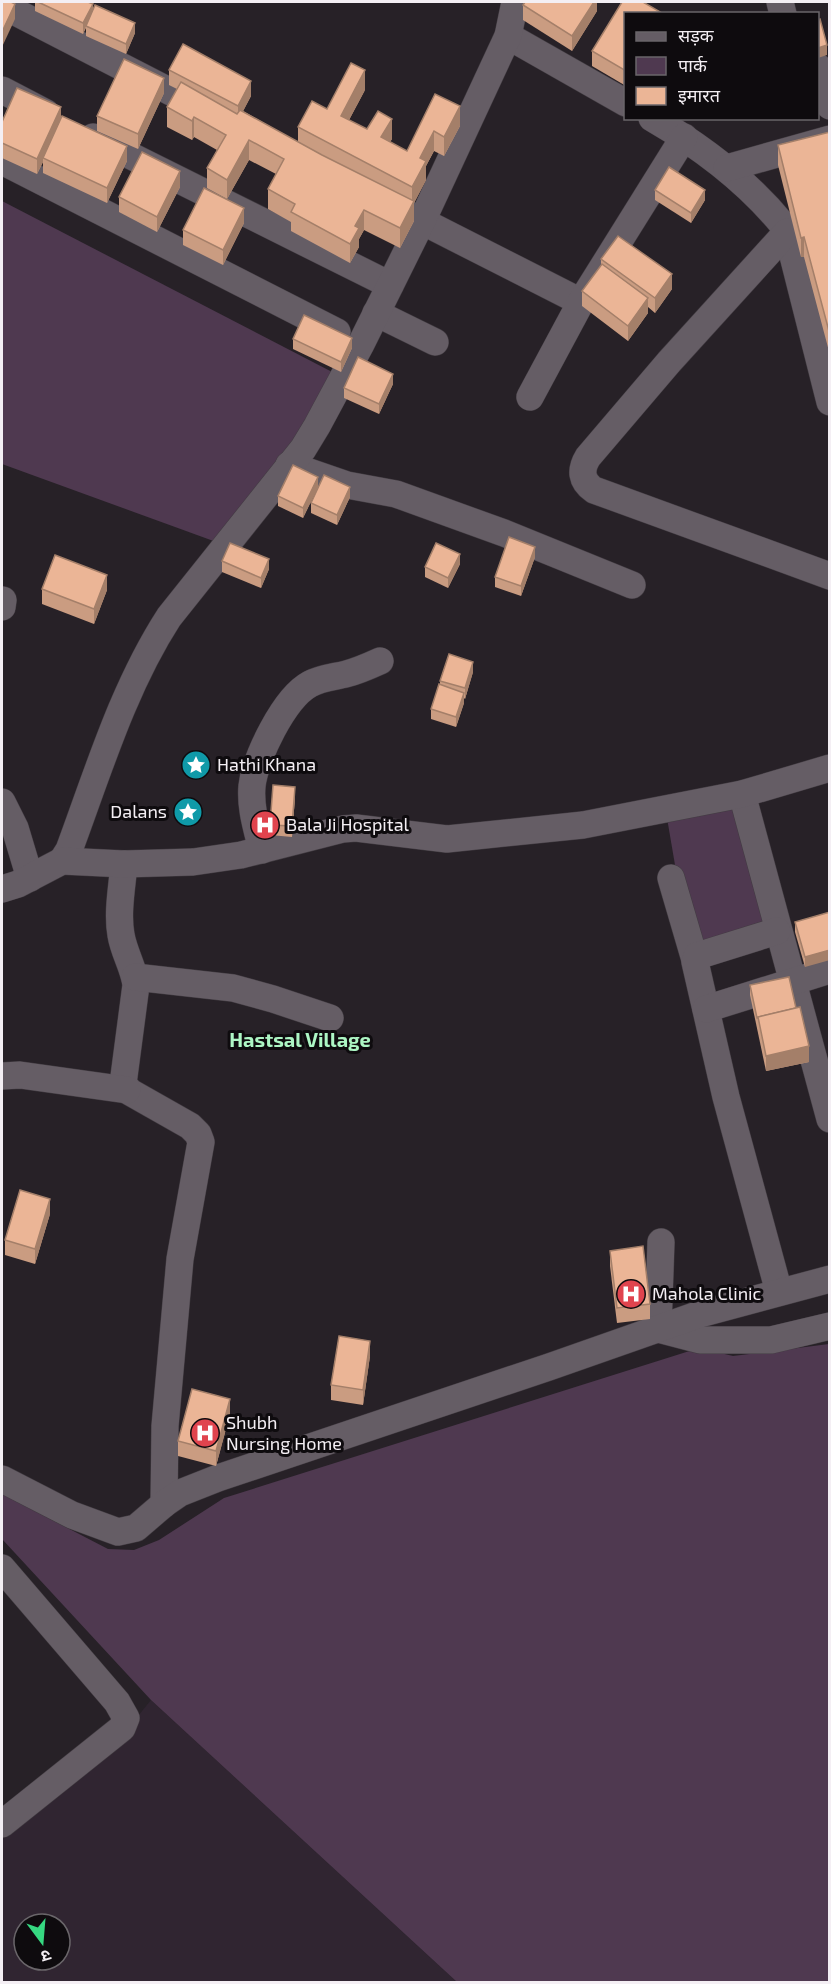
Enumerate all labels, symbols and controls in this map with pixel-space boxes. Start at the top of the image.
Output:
legend [624,12,819,120]
text: सड़क [678,24,715,46]
text: पार्क [678,54,708,76]
text: इमारत [678,84,721,106]
place icon: Hathi Khana [180,749,212,781]
place label: Hathi Khana [217,753,316,775]
place icon: Dalans [172,796,204,828]
place label: Dalans [110,800,167,822]
hospital icon: Bala Ji Hospital [249,809,281,841]
place label: Bala Ji Hospital [286,813,410,835]
district label: Hastsal Village [229,1027,371,1051]
hospital icon: Mahola Clinic [615,1278,647,1310]
place label: Mahola Clinic [652,1282,762,1304]
place label: Shubh Nursing Home [226,1411,342,1454]
hospital icon: Shubh Nursing Home [189,1417,221,1449]
north arrow [12,1912,72,1972]
text: उ [39,1946,53,1967]

